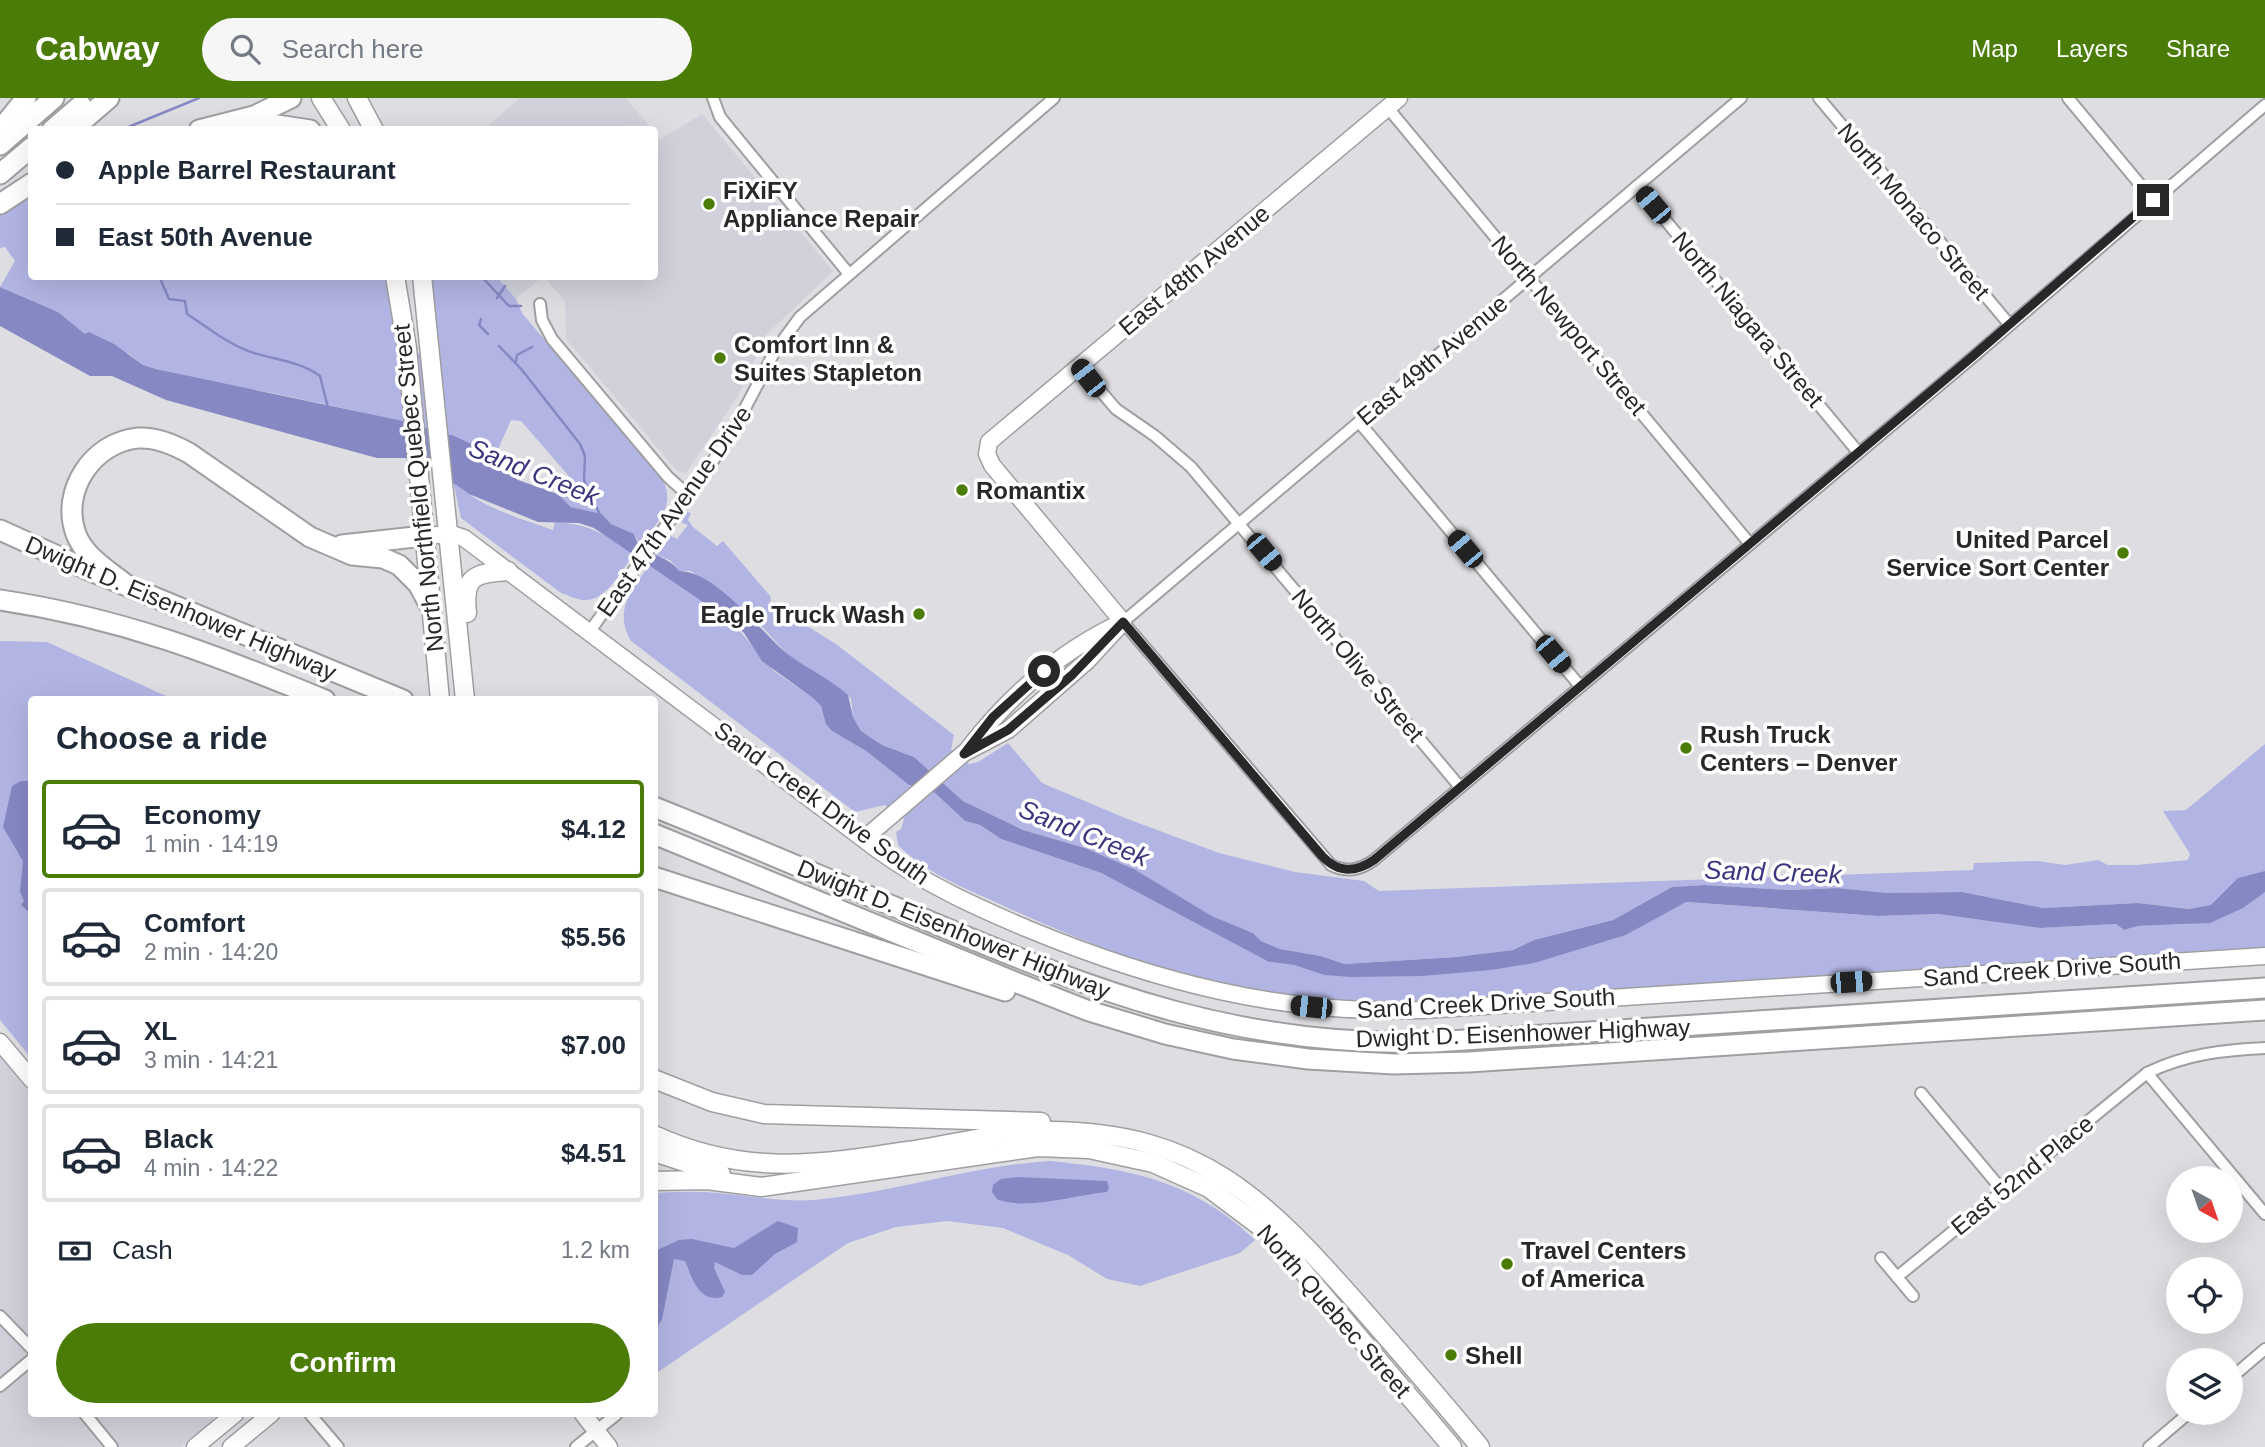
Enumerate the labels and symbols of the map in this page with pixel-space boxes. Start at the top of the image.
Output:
street label: North Monaco Street [1832,118,1996,305]
place label: FiXiFY Appliance Repair [723,177,919,232]
car [1632,182,1675,228]
route end [2137,184,2169,216]
marker: FiXiFY Appliance Repair [701,196,717,212]
street label: East 48th Avenue [1113,199,1275,341]
street label: North Niagara Street [1667,226,1829,412]
street label: North Newport Street [1486,230,1652,420]
street label: East 49th Avenue [1351,289,1513,431]
street label: North Northfield Quebec Street [387,322,449,653]
place label: Comfort Inn & Suites Stapleton [734,331,922,386]
marker: Comfort Inn & Suites Stapleton [712,350,728,366]
car [1067,355,1110,401]
street label: East 47th Avenue Drive [591,401,757,621]
water label: Sand Creek [465,432,605,512]
place label: Romantix [976,477,1086,504]
marker: Romantix [954,482,970,498]
car [1444,526,1487,572]
place label: United Parcel Service Sort Center [1886,526,2109,581]
car [1243,529,1286,575]
street label: Dwight D. Eisenhower Highway [22,530,340,686]
marker: United Parcel Service Sort Center [2115,545,2131,561]
street label: North Olive Street [1286,583,1430,747]
place label: Eagle Truck Wash [700,601,905,628]
marker: Eagle Truck Wash [911,606,927,622]
car [1532,631,1575,677]
route start [1028,655,1060,687]
street label: Sand Creek Drive South [709,716,935,890]
place label: Rush Truck Centers – Denver [1700,721,1897,776]
marker: Rush Truck Centers – Denver [1678,740,1694,756]
water label: Sand Creek [1015,793,1155,873]
street label: Dwight D. Eisenhower Highway [794,854,1114,1004]
water label: Sand Creek [1704,855,1844,889]
street label: Sand Creek Drive South [1922,947,2182,991]
car [1830,970,1873,994]
street label: Sand Creek Drive South [1356,983,1616,1023]
car [1290,994,1333,1020]
street label: Dwight D. Eisenhower Highway [1355,1014,1691,1052]
street label: East 52nd Place [1946,1110,2098,1240]
north arrow [2166,1166,2244,1242]
street label: North Quebec Street [1252,1219,1417,1403]
place label: Travel Centers of America [1521,1237,1686,1292]
marker: Travel Centers of America [1499,1256,1515,1272]
place label: Shell [1465,1342,1522,1369]
marker: Shell [1443,1347,1459,1363]

